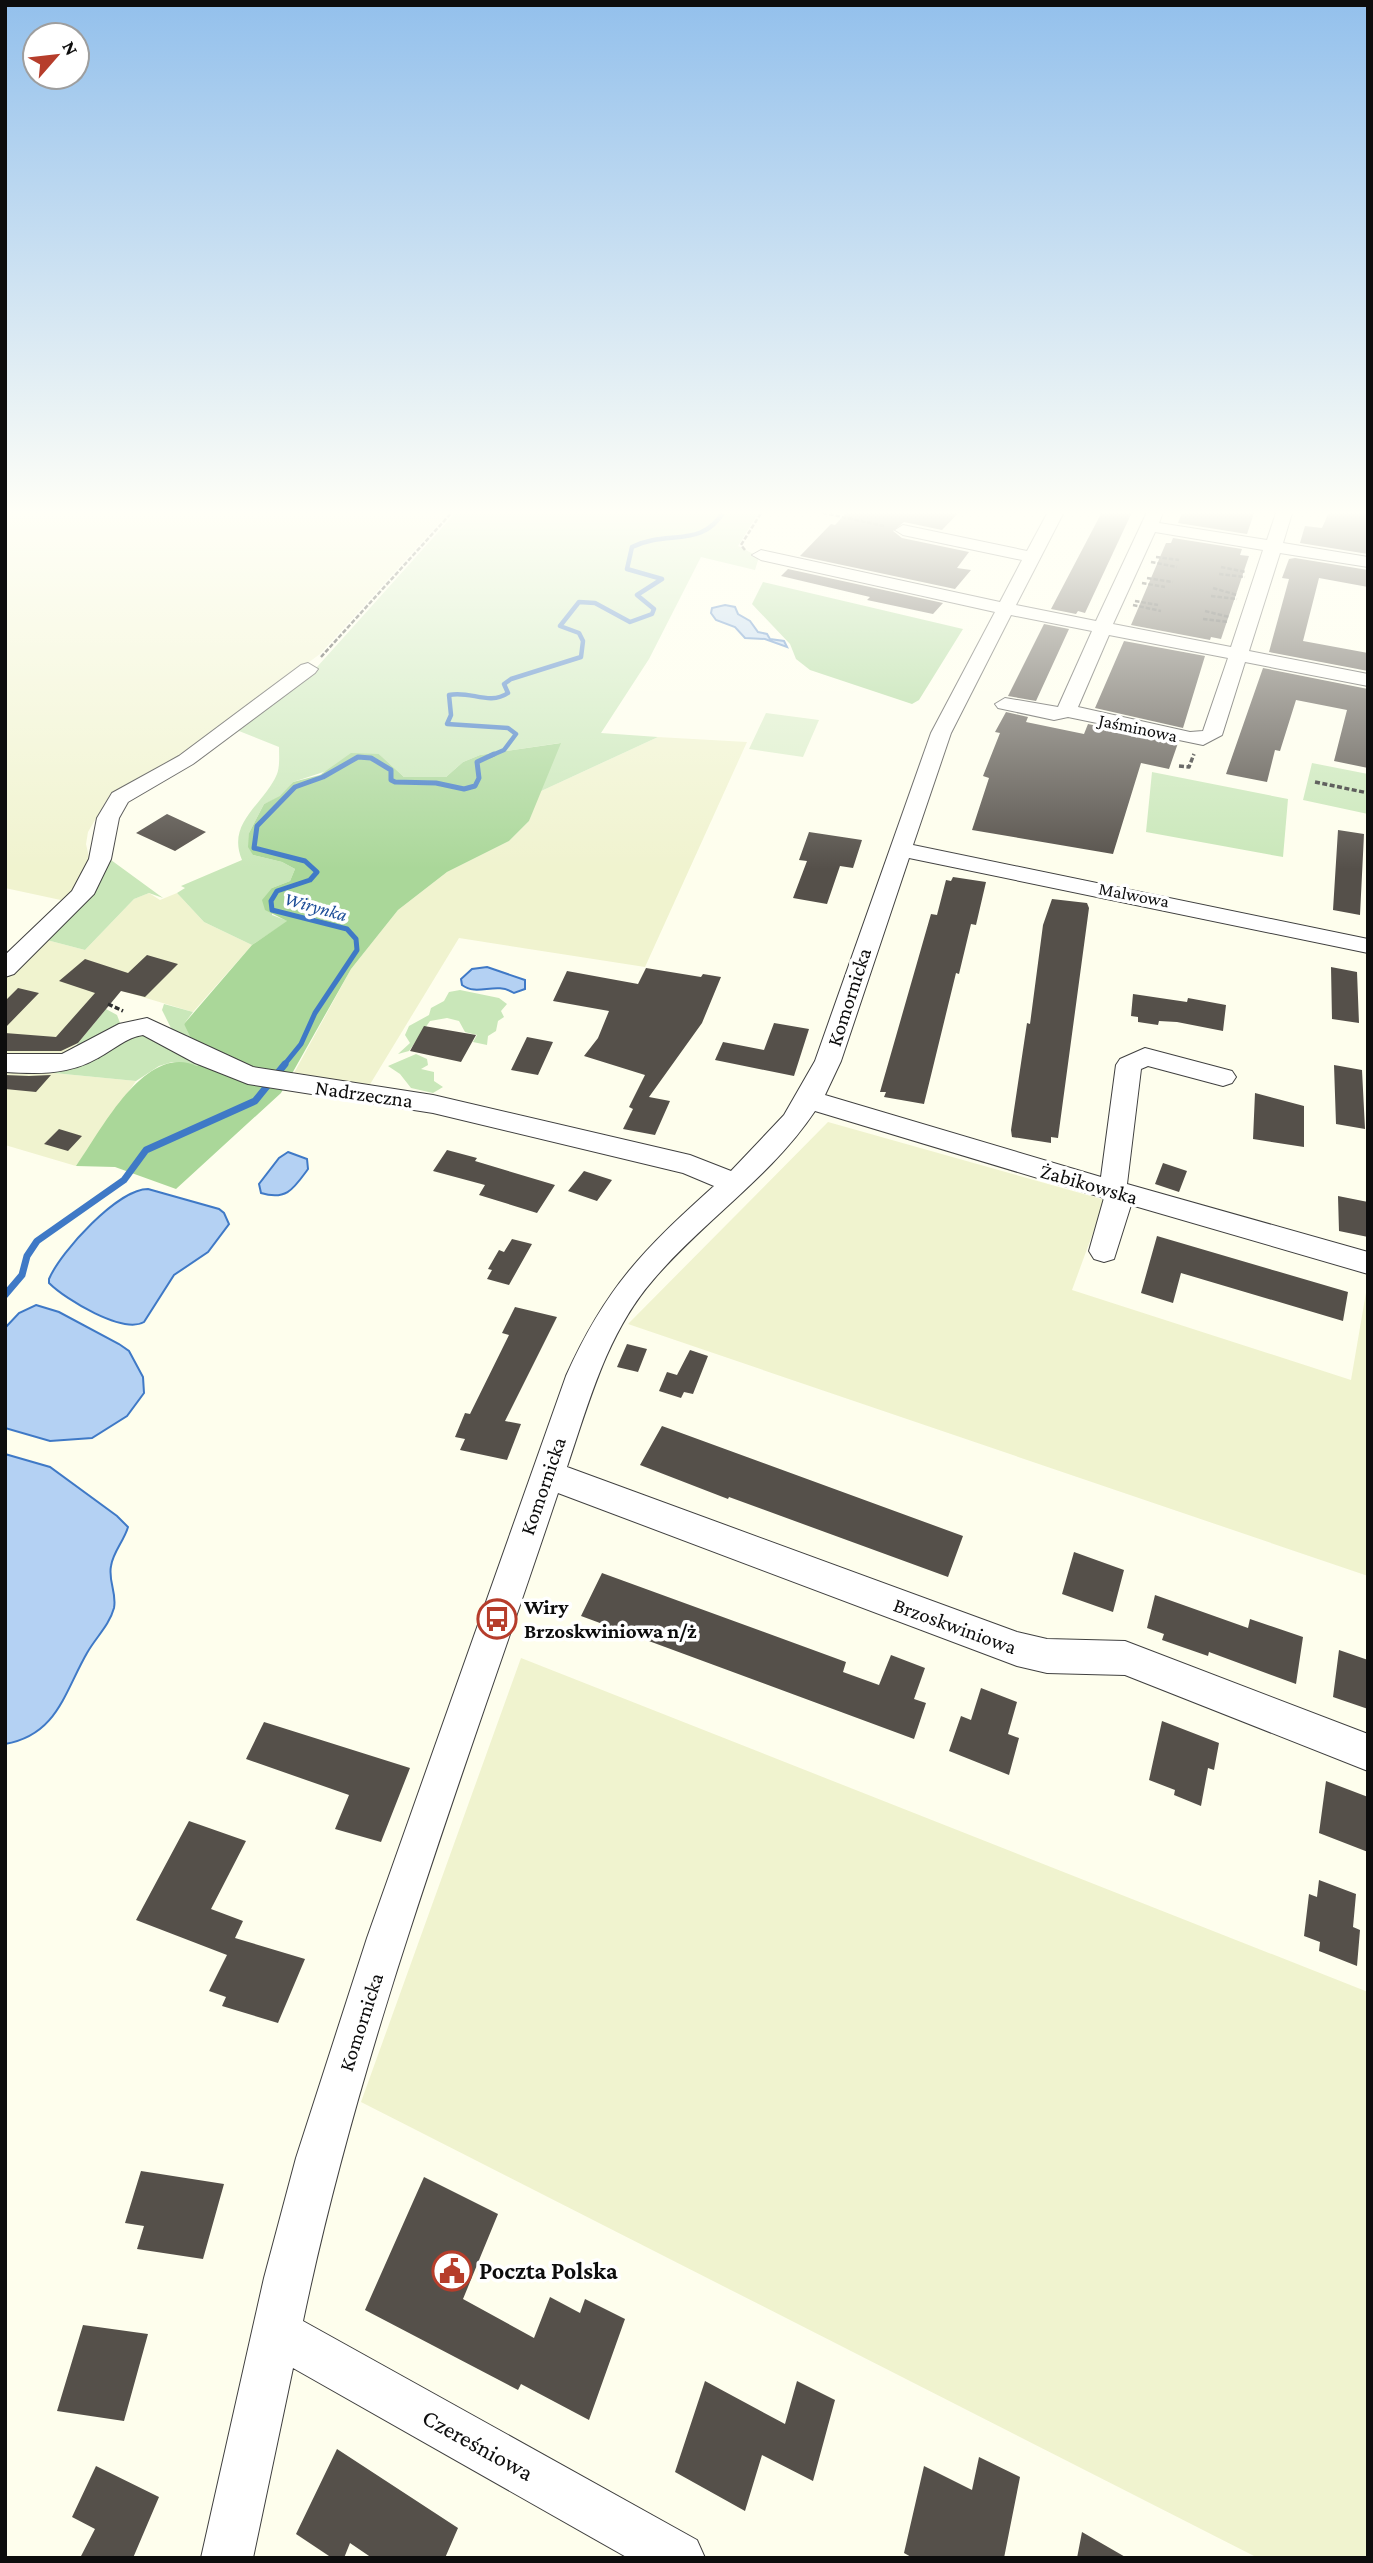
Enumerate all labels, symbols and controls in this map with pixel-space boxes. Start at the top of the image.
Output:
north arrow [21,21,91,91]
text: N [58,38,83,59]
street label: Jaśminowa [1095,709,1179,746]
street label: Malwowa [1097,878,1171,912]
water label: Wirynka [282,888,350,925]
street label: Komornicka [822,945,876,1049]
street label: Nadrzeczna [314,1075,415,1113]
street label: Żabikowska [1037,1159,1141,1209]
street label: Komornicka [515,1434,571,1538]
street label: Brzoskwiniowa [890,1593,1020,1659]
place label: Wiry Brzoskwiniowa n/ż [523,1595,697,1643]
bus stop icon: Wiry Brzoskwiniowa n/ż [476,1598,518,1640]
street label: Komornicka [334,1970,388,2074]
public building icon: Poczta Polska [431,2250,473,2292]
place label: Poczta Polska [479,2257,618,2284]
street label: Czereśniowa [418,2403,538,2486]

